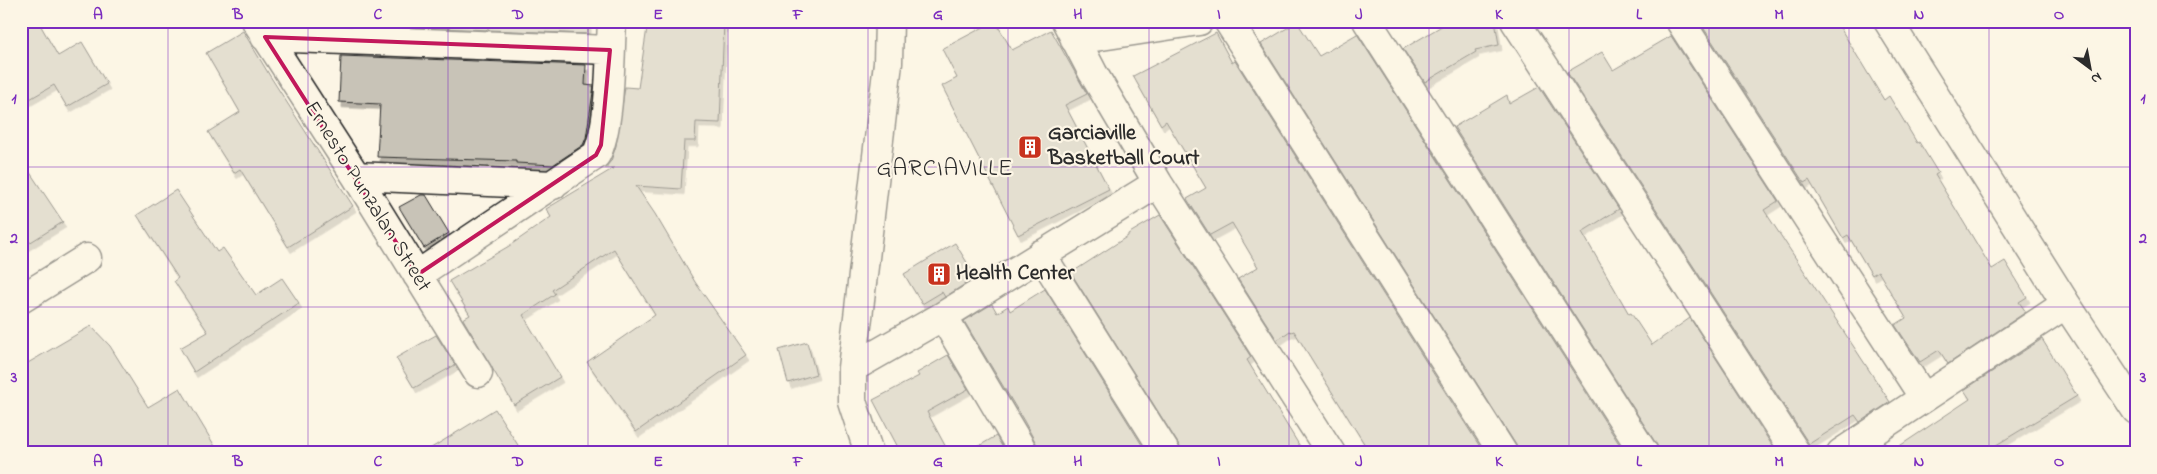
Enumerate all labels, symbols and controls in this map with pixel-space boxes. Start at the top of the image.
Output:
text: A [93,3,103,27]
text: B [232,3,244,27]
text: C [374,3,383,27]
text: D [511,3,524,27]
text: E [653,3,663,27]
text: F [792,3,804,27]
text: G [933,3,943,27]
text: H [1073,3,1083,27]
text: I [1217,3,1221,27]
text: J [1355,3,1363,27]
text: K [1495,3,1504,27]
text: L [1636,3,1643,27]
text: M [1774,3,1784,27]
text: N [1914,3,1925,27]
text: O [2054,3,2065,27]
north arrow [2064,42,2114,92]
text: N [2087,66,2106,89]
text: 1 [11,87,17,111]
text: 1 [2140,87,2146,111]
street label: Ernesto Punzalan Street [295,95,439,299]
place label: Garciaville Basketball Court [1047,118,1200,175]
building icon: Garciaville Basketball Court [1017,134,1043,160]
district label: GARCIAVILLE [876,152,1014,187]
text: 2 [9,227,18,251]
text: 2 [2138,227,2147,251]
place label: Health Center [956,258,1076,290]
building icon: Health Center [926,261,952,287]
text: 3 [10,366,18,390]
text: 3 [2139,366,2147,390]
text: A [93,450,103,474]
text: B [232,450,244,474]
text: C [374,450,383,474]
text: D [511,450,524,474]
text: E [653,450,663,474]
text: F [792,450,804,474]
text: G [933,450,943,474]
text: H [1073,450,1083,474]
text: I [1217,450,1221,474]
text: J [1355,450,1363,474]
text: K [1495,450,1504,474]
text: L [1636,450,1643,474]
text: M [1774,450,1784,474]
text: N [1914,450,1925,474]
text: O [2054,450,2065,474]

